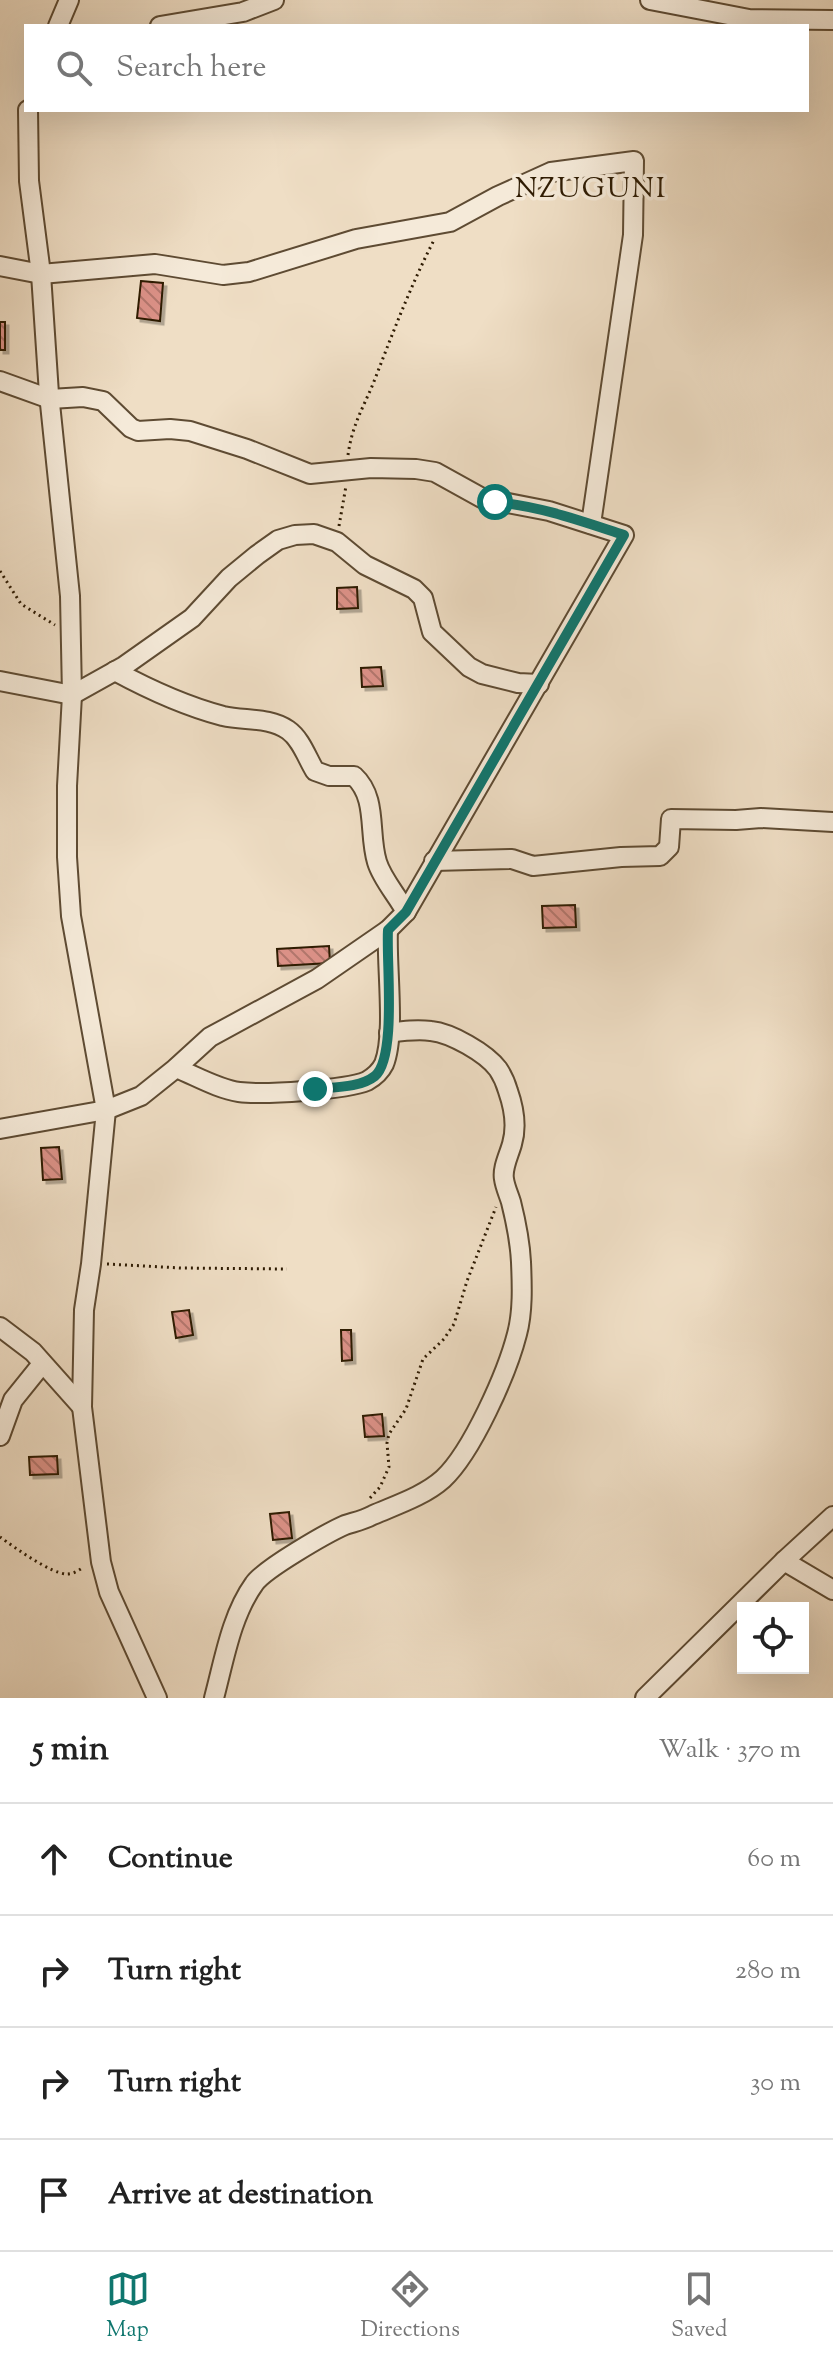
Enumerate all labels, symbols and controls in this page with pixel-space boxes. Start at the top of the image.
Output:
search box [24,24,809,112]
icon: search [52,46,96,90]
text: Search here [116,47,266,90]
district label: NZUGUNI [515,170,667,210]
route start [477,484,513,520]
route end [297,1071,333,1107]
map controls [737,1602,809,1674]
button: locate [737,1602,809,1674]
text: 5 min [32,1726,109,1775]
text: Walk · 370 m [659,1732,801,1769]
icon: ahead [32,1837,76,1881]
text: Continue [108,1838,233,1881]
text: 60 m [747,1841,801,1878]
icon: right [32,1949,76,1993]
text: Turn right [108,1950,241,1993]
text: 280 m [735,1953,801,1990]
icon: right [32,2061,76,2105]
text: Turn right [108,2062,241,2105]
text: 30 m [750,2065,801,2102]
icon: arrive [32,2173,76,2217]
text: Arrive at destination [108,2174,373,2217]
tab: Map [106,2267,150,2347]
tab: Directions [361,2267,460,2347]
tab: Saved [671,2267,727,2347]

